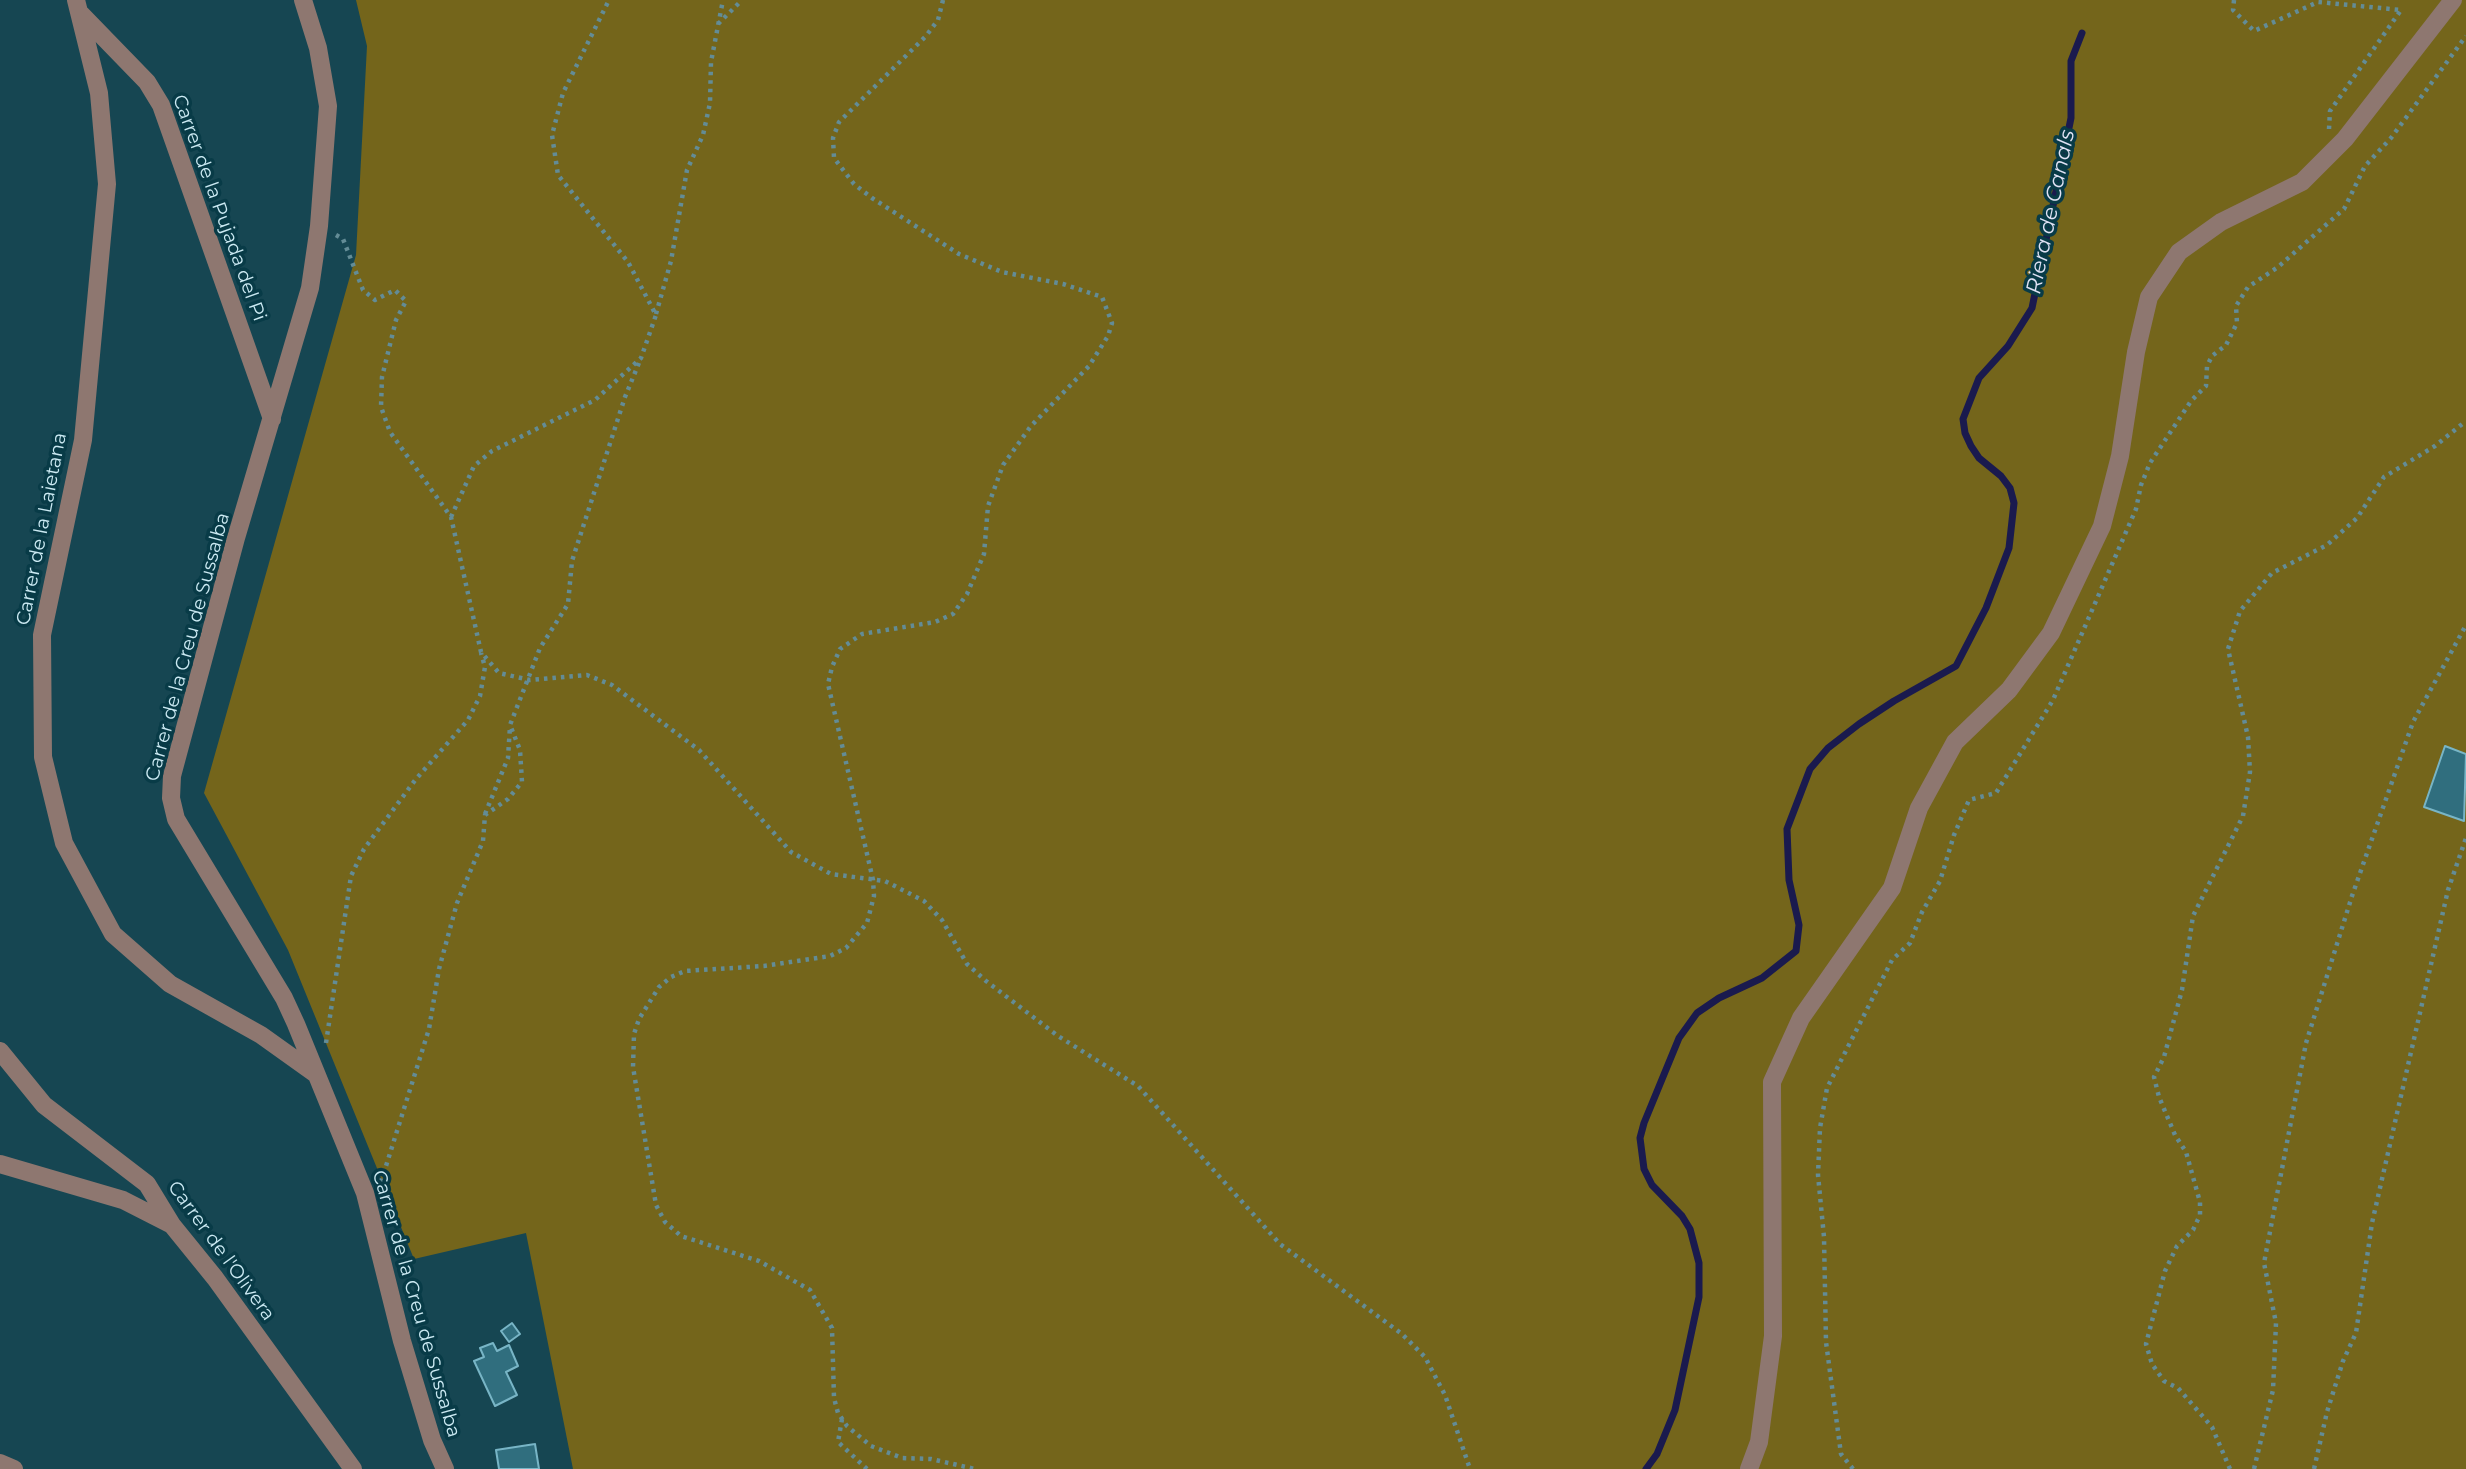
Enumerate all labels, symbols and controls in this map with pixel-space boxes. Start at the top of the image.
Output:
street label: Carrer de la Pujada del Pi [167,92,271,324]
water label: Riera de Canals [2021,128,2081,296]
street label: Carrer de la Laietana [12,431,72,627]
street label: Carrer de la Creu de Sussalba [141,510,235,784]
street label: Carrer de la Creu de Sussalba [367,1168,465,1440]
street label: Carrer de l'Olivera [163,1177,279,1325]

